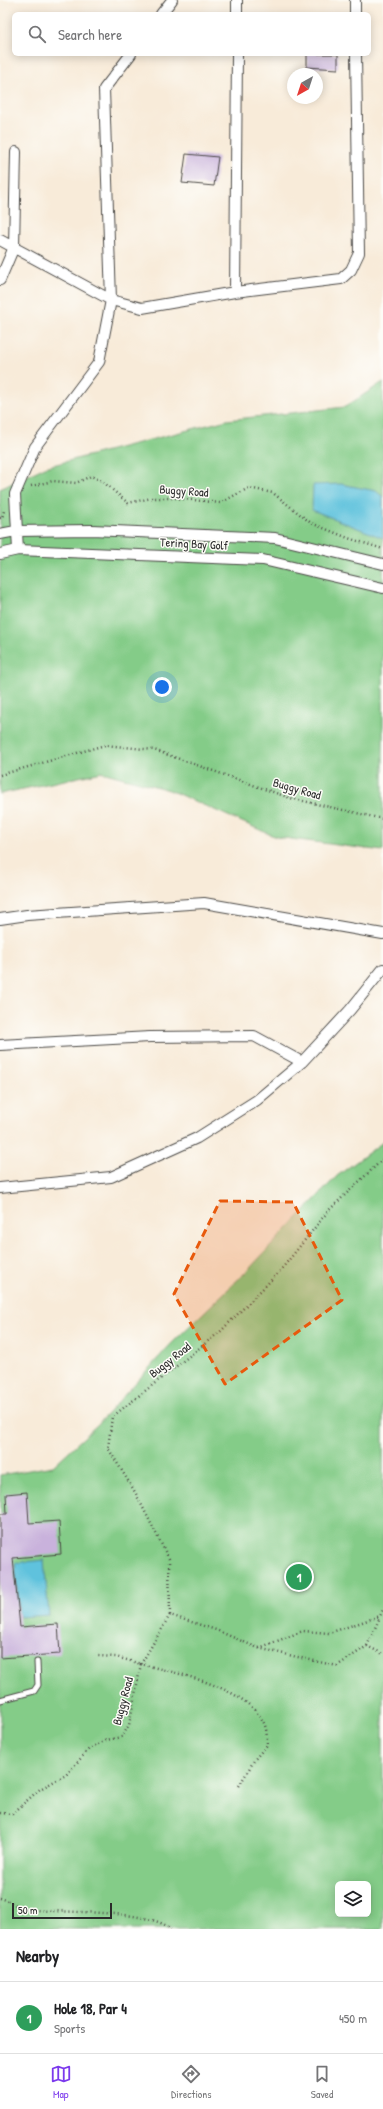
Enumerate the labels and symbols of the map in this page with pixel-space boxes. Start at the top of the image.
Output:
north arrow [287,68,323,104]
street label: Buggy Road [159,480,209,501]
street label: Tering Bay Golf [160,533,229,554]
your location [152,677,172,697]
street label: Buggy Road [271,774,323,804]
street label: Buggy Road [145,1338,195,1381]
pin: 1 [286,1562,312,1592]
street label: Buggy Road [108,1675,137,1727]
scale bar [12,1901,112,1920]

